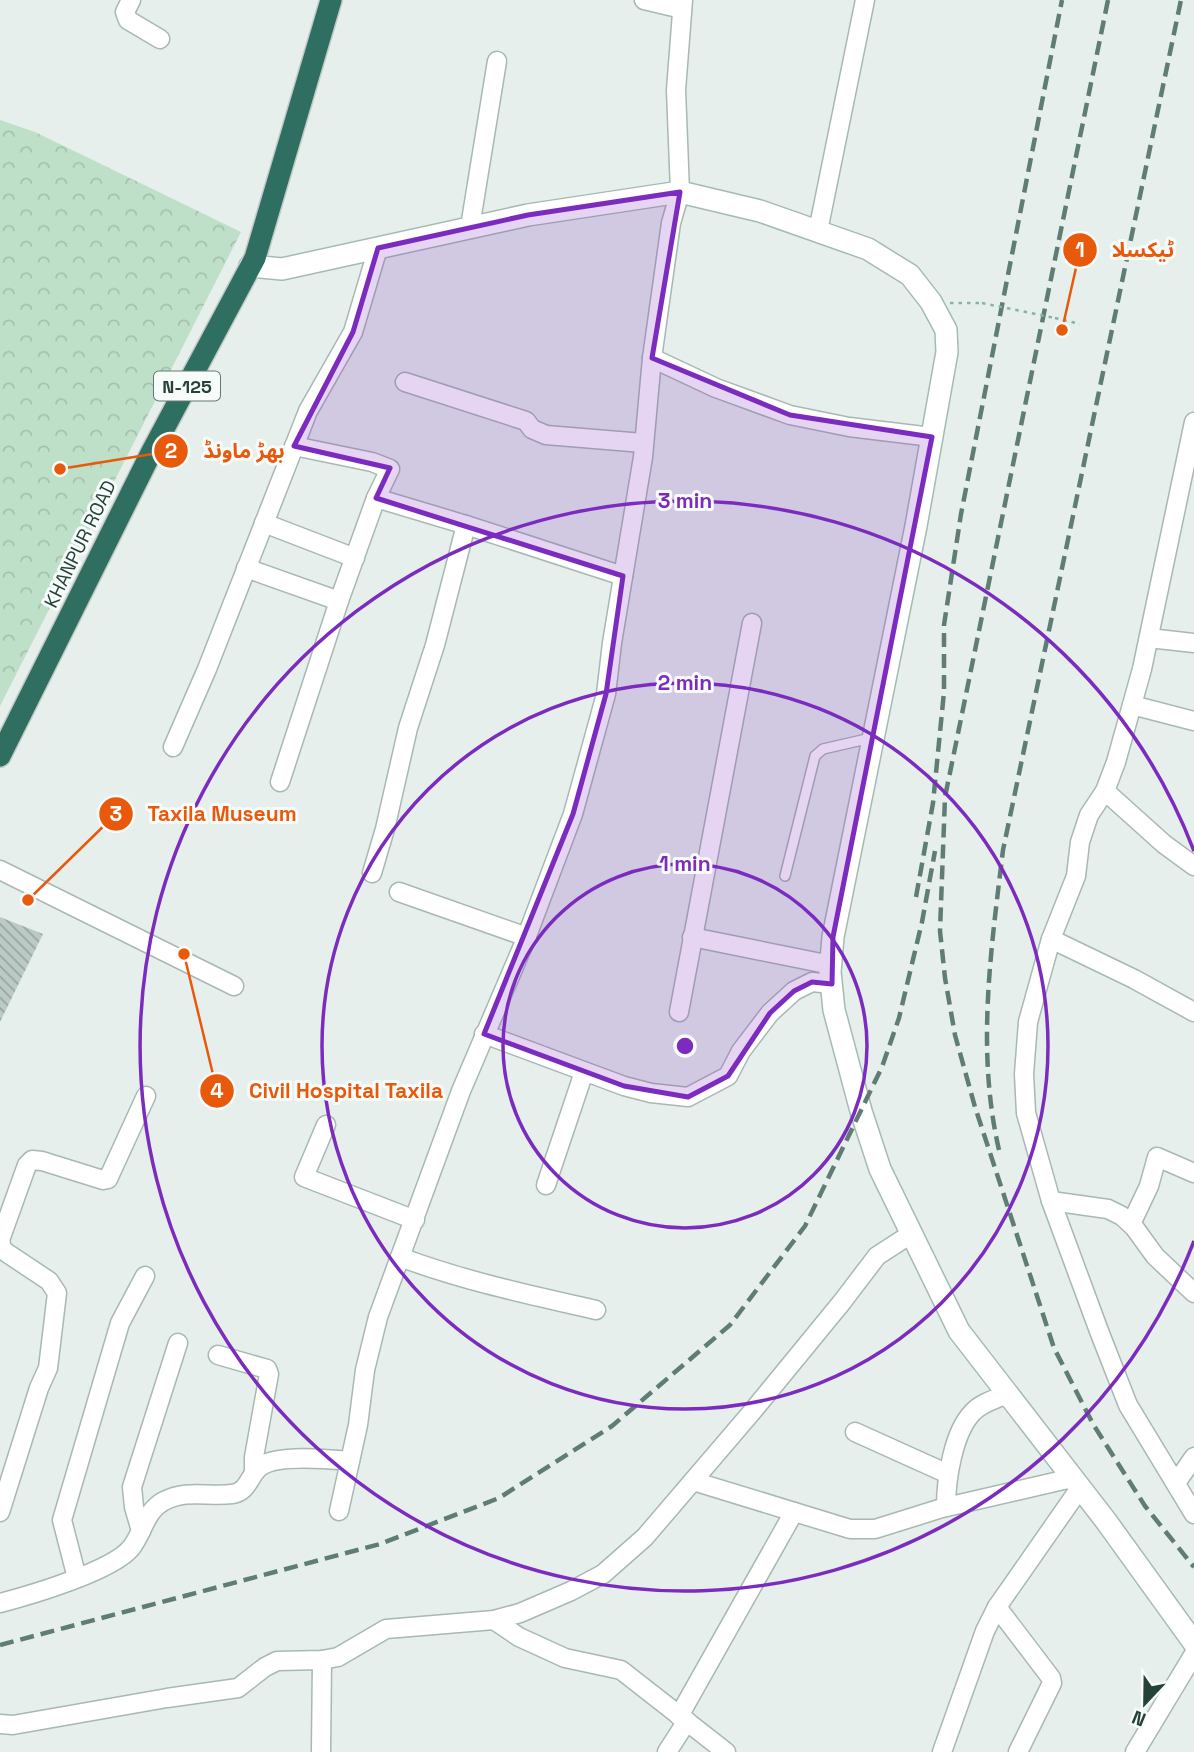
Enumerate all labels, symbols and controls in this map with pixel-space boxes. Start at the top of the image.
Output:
callout: ٹیکسلا [1062,229,1188,271]
text: 1 [1075,236,1085,263]
text: ٹیکسلا [1112,236,1174,263]
road number: N-125 [154,372,220,400]
callout: بھڑ ماونڈ [154,430,298,472]
text: 2 [165,437,177,464]
text: بھڑ ماونڈ [203,437,285,464]
street label: KHANPUR ROAD [38,476,122,612]
text: 3 min [658,487,712,514]
text: 2 min [658,669,712,696]
callout: Taxila Museum [99,793,311,835]
text: 3 [110,800,122,827]
text: Taxila Museum [147,800,297,827]
text: 1 min [659,850,711,877]
centre of rings [673,1034,697,1058]
callout: Civil Hospital Taxila [200,1070,458,1112]
text: 4 [210,1077,224,1104]
text: Civil Hospital Taxila [249,1077,443,1104]
north arrow [1110,1668,1180,1738]
text: N [1128,1704,1149,1732]

